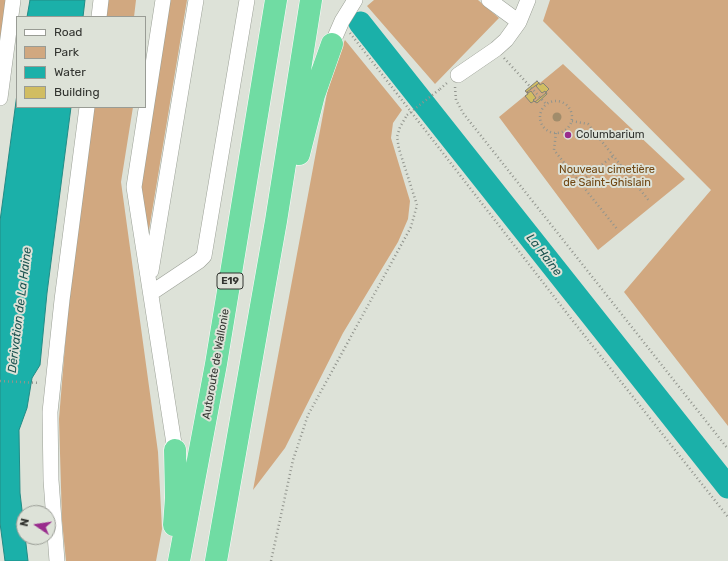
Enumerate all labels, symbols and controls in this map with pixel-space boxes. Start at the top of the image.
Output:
legend [16,16,146,108]
text: Road [54,25,82,39]
text: Park [54,45,79,59]
text: Water [54,65,86,79]
text: Building [54,85,100,99]
place label: Columbarium [576,128,645,142]
marker: Columbarium [563,130,573,140]
park label: Nouveau cimetière de Saint-Ghislain [559,163,655,189]
water label: La Haine [523,231,565,279]
water label: Dérivation de La Haine [5,246,35,374]
road number: E19 [217,273,243,289]
street label: Autoroute de Wallonie [200,308,232,420]
north arrow [16,505,56,545]
text: N [18,517,32,528]

